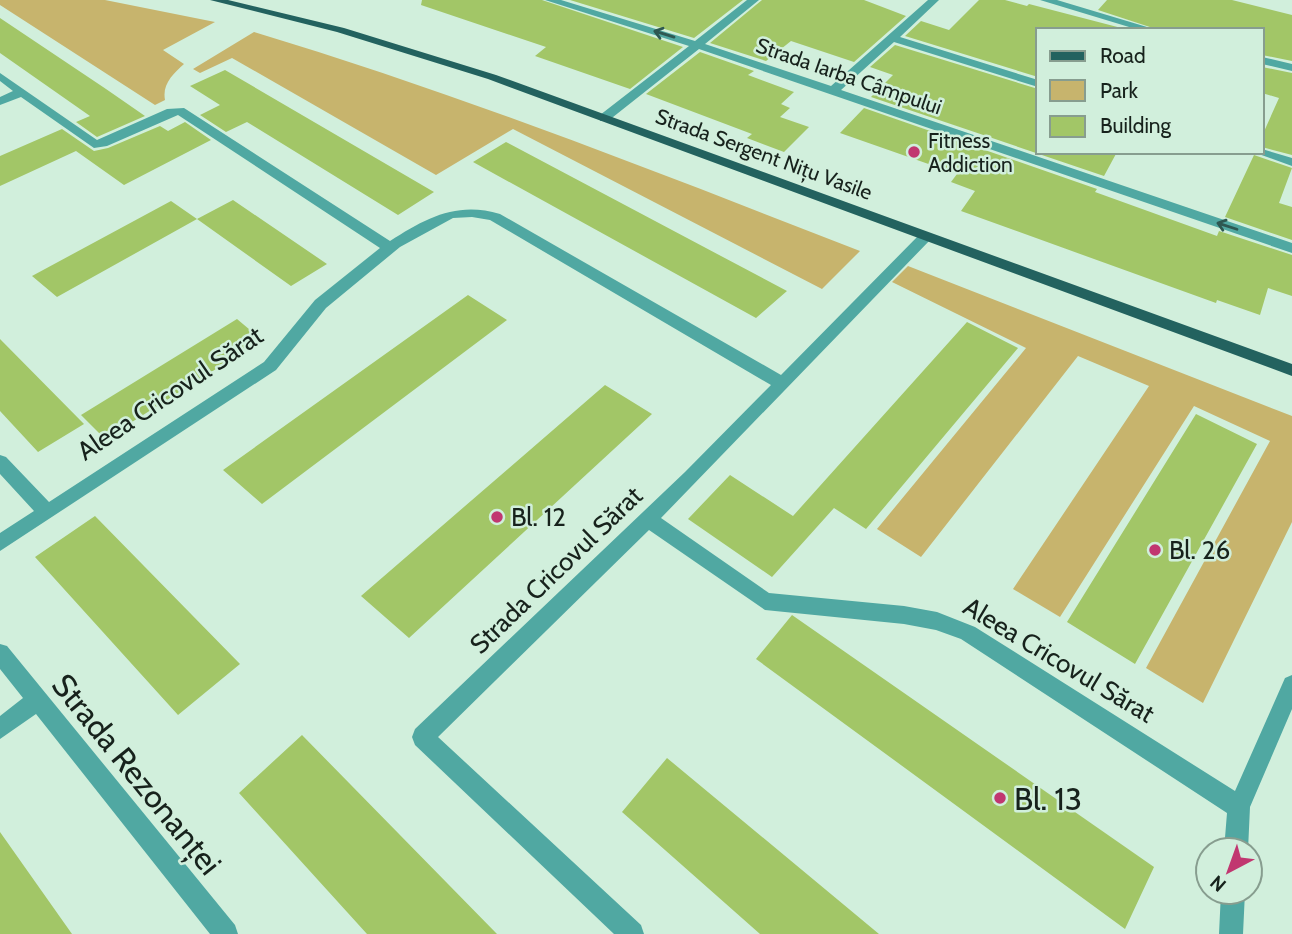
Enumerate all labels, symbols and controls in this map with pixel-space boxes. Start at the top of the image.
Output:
one-way arrow [653,27,675,40]
legend [1036,28,1264,154]
street label: Strada Iarba Câmpului [753,32,945,120]
text: Road [1100,43,1146,68]
text: Park [1100,78,1138,103]
street label: Strada Sergent Nițu Vasile [652,103,876,207]
text: Building [1100,113,1172,138]
place label: Fitness Addiction [928,128,1013,177]
marker: Fitness Addiction [906,144,922,160]
one-way arrow [1217,219,1239,231]
street label: Aleea Cricovul Sărat [71,319,269,467]
street label: Strada Cricovul Sărat [463,479,649,660]
place label: Bl. 12 [511,501,566,533]
marker: Bl. 12 [489,509,505,525]
place label: Bl. 26 [1169,534,1230,566]
marker: Bl. 26 [1147,542,1163,558]
street label: Aleea Cricovul Sărat [958,590,1160,730]
street label: Strada Rezonanței [43,666,230,884]
place label: Bl. 13 [1014,779,1082,818]
marker: Bl. 13 [992,790,1008,806]
north arrow [1194,836,1264,906]
text: N [1206,870,1231,897]

